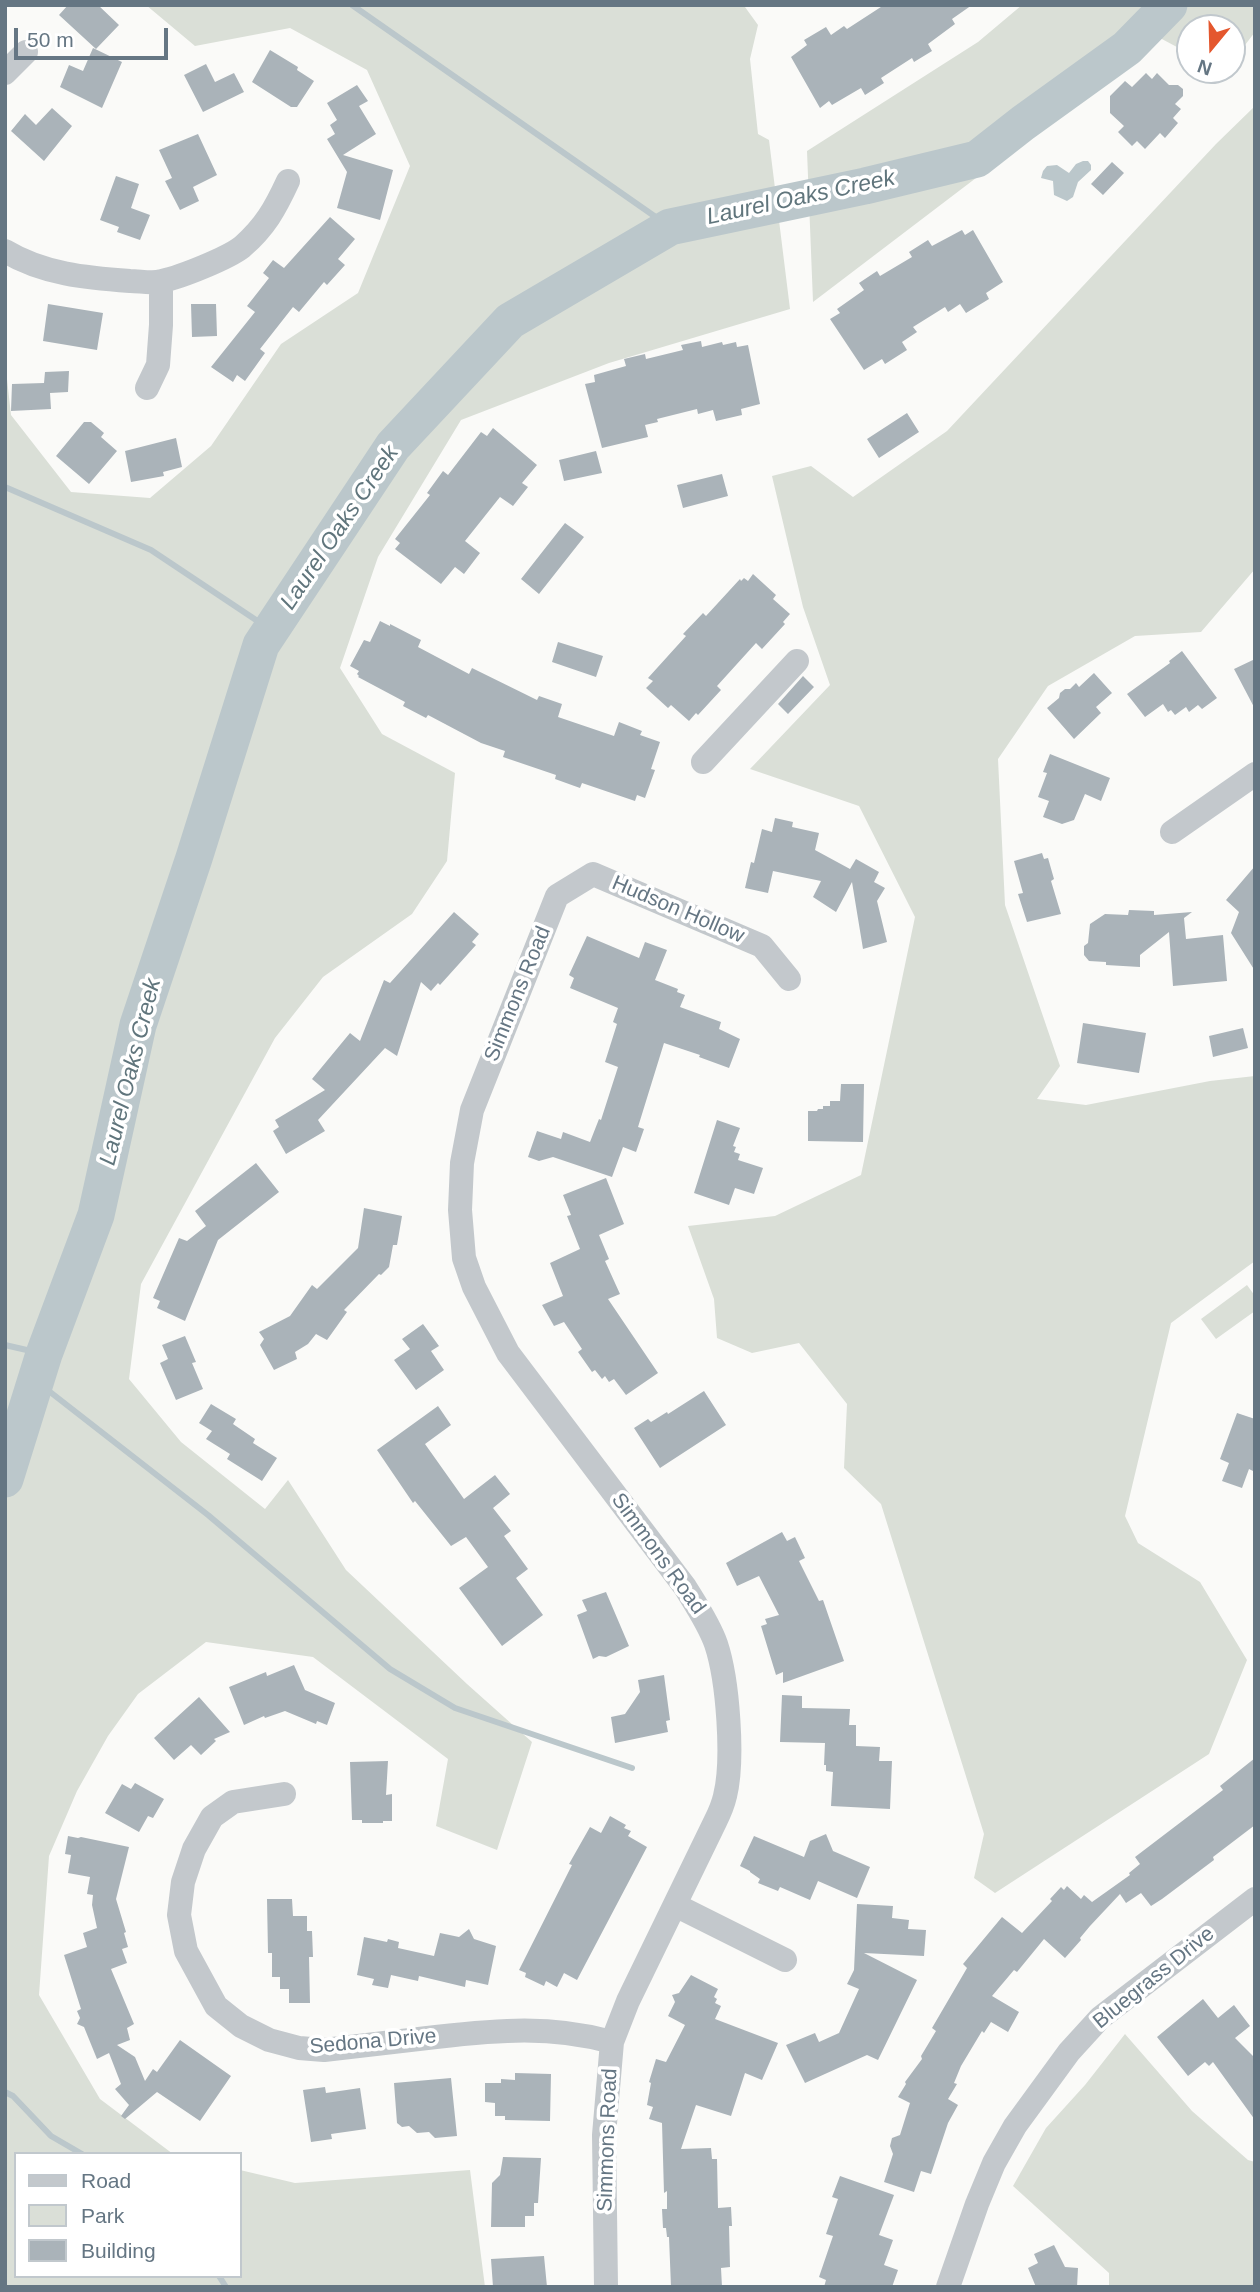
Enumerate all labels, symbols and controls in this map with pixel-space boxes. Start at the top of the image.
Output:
scale bar [18,14,172,58]
north arrow [1176,14,1246,84]
text: 50 m [27,28,74,51]
text: N [1195,55,1215,80]
water label: Laurel Oaks Creek [704,165,898,231]
water label: Laurel Oaks Creek [275,441,405,615]
street label: Hudson Hollow [608,871,748,949]
street label: Simmons Road [479,923,557,1065]
water label: Laurel Oaks Creek [94,976,168,1168]
street label: Simmons Road [606,1489,710,1619]
street label: Bluegrass Drive [1088,1922,1220,2034]
street label: Sedona Drive [309,2024,437,2060]
street label: Simmons Road [593,2068,623,2212]
legend [14,2152,242,2278]
text: Road [81,2169,131,2192]
text: Park [81,2204,124,2227]
text: Building [81,2239,156,2262]

